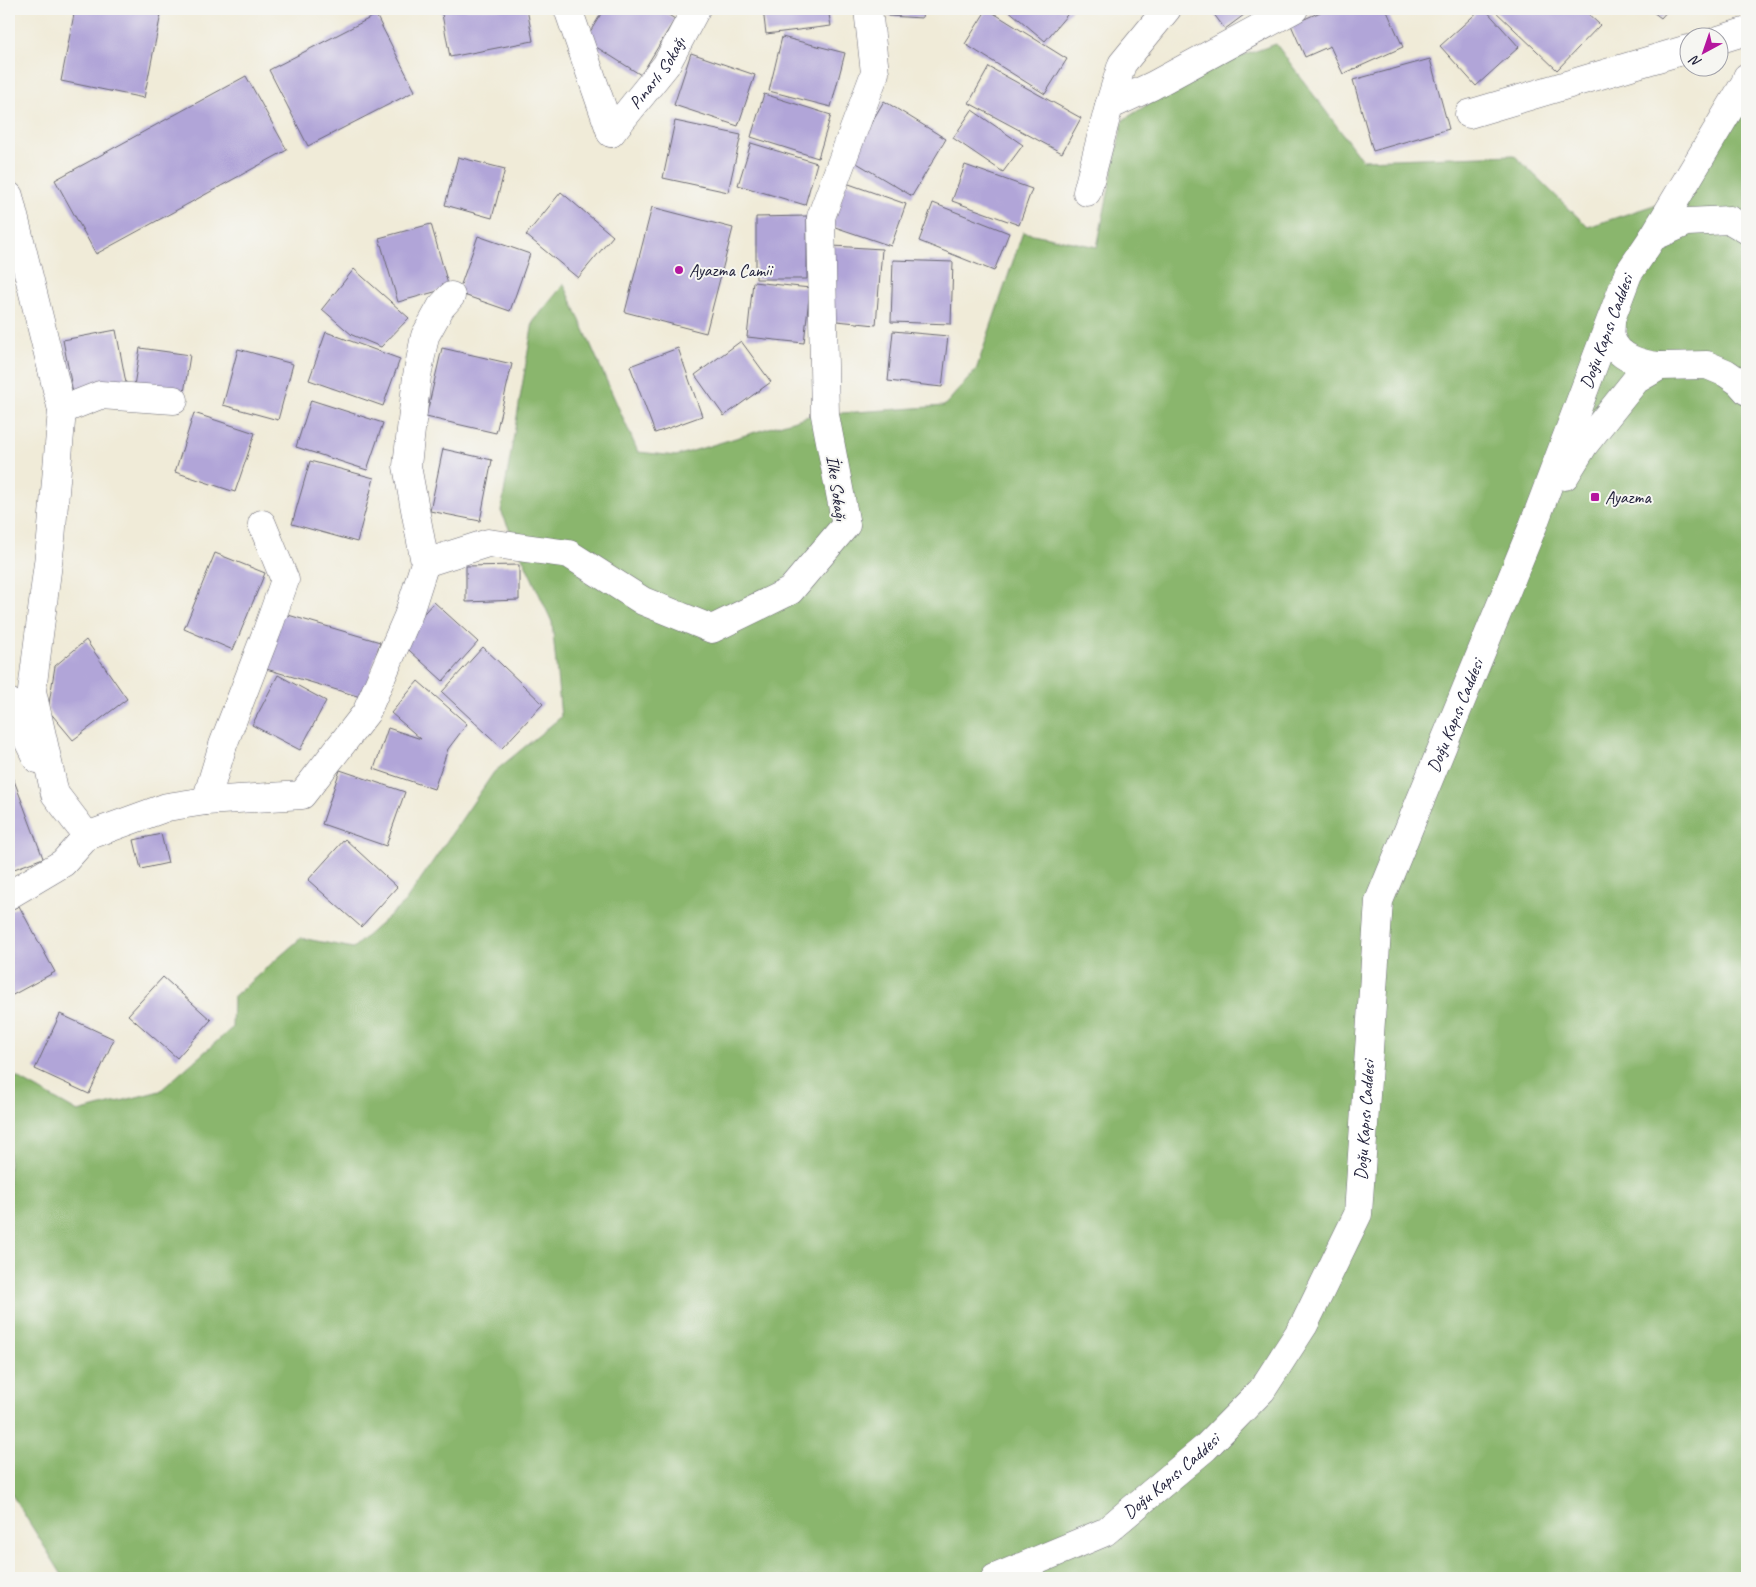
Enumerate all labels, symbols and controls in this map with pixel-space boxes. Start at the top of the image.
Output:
north arrow [1678,28,1728,78]
street label: Pınarlı Sokağı [624,33,690,113]
text: N [1685,51,1705,71]
place label: Ayazma Camii [689,259,774,281]
marker: Ayazma Camii [673,264,685,276]
street label: Doğu Kapısı Caddesi [1575,269,1639,391]
street label: İlke Sokağı [822,454,853,523]
place label: Ayazma [1605,486,1652,508]
marker: Ayazma [1589,491,1601,503]
street label: Doğu Kapısı Caddesi [1422,654,1489,775]
street label: Doğu Kapısı Caddesi [1349,1057,1379,1181]
street label: Doğu Kapısı Caddesi [1118,1427,1226,1523]

